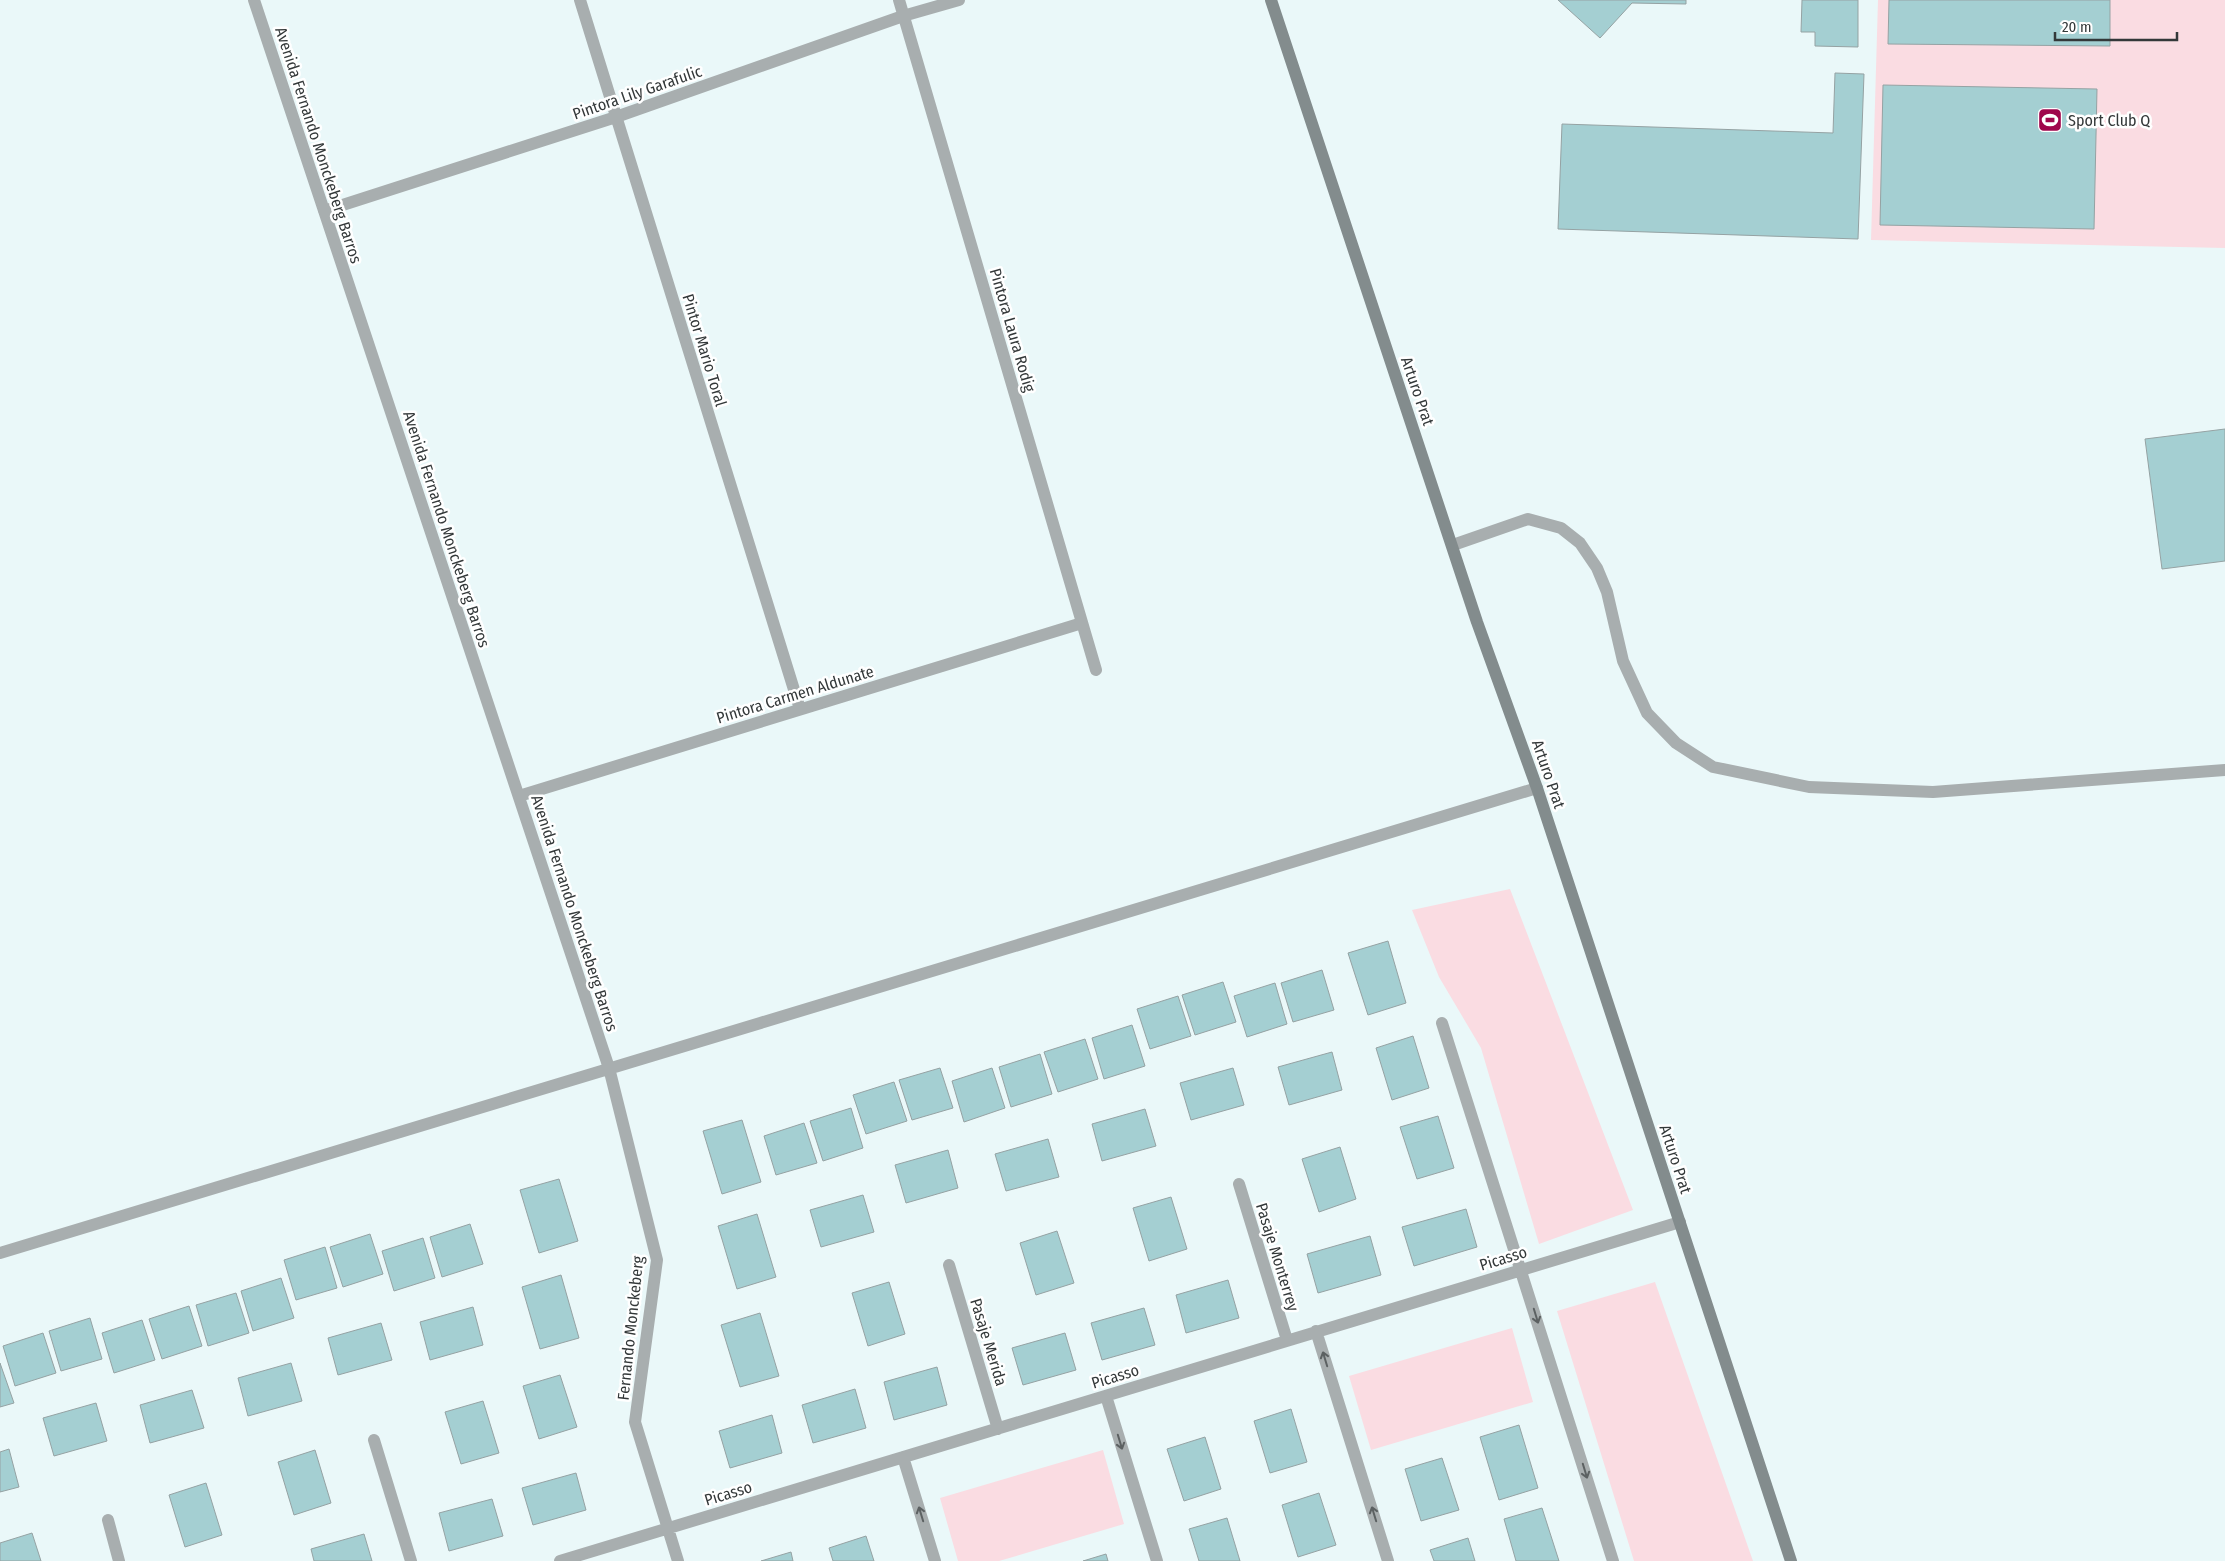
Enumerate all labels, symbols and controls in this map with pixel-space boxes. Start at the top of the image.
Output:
scale bar [2055,10,2178,42]
text: 20 m [2062,18,2092,36]
street label: Avenida Fernando Monckeberg Barros [271,25,366,266]
street label: Pintora Lily Garafulic [570,61,704,123]
sports icon: Sport Club Q [2037,107,2063,133]
place label: Sport Club Q [2068,111,2150,130]
street label: Pintora Laura Rodig [986,266,1039,395]
street label: Pintor Mario Toral [678,292,731,409]
street label: Arturo Prat [1397,354,1438,429]
street label: Avenida Fernando Monckeberg Barros [399,409,494,650]
street label: Pintora Carmen Aldunate [714,661,876,727]
street label: Arturo Prat [1528,737,1569,812]
street label: Avenida Fernando Monckeberg Barros [527,793,622,1034]
street label: Arturo Prat [1656,1122,1696,1197]
street label: Pasaje Monterrey [1252,1201,1303,1314]
street label: Picasso [1477,1242,1529,1275]
street label: Fernando Monckeberg [613,1254,648,1401]
street label: Pasaje Merida [966,1296,1011,1388]
one-way arrow [1532,1308,1541,1324]
one-way arrow [1320,1352,1329,1368]
street label: Picasso [1089,1360,1141,1393]
one-way arrow [1116,1434,1126,1450]
one-way arrow [1580,1463,1590,1479]
street label: Picasso [702,1477,754,1510]
one-way arrow [915,1507,925,1523]
one-way arrow [1368,1507,1378,1523]

